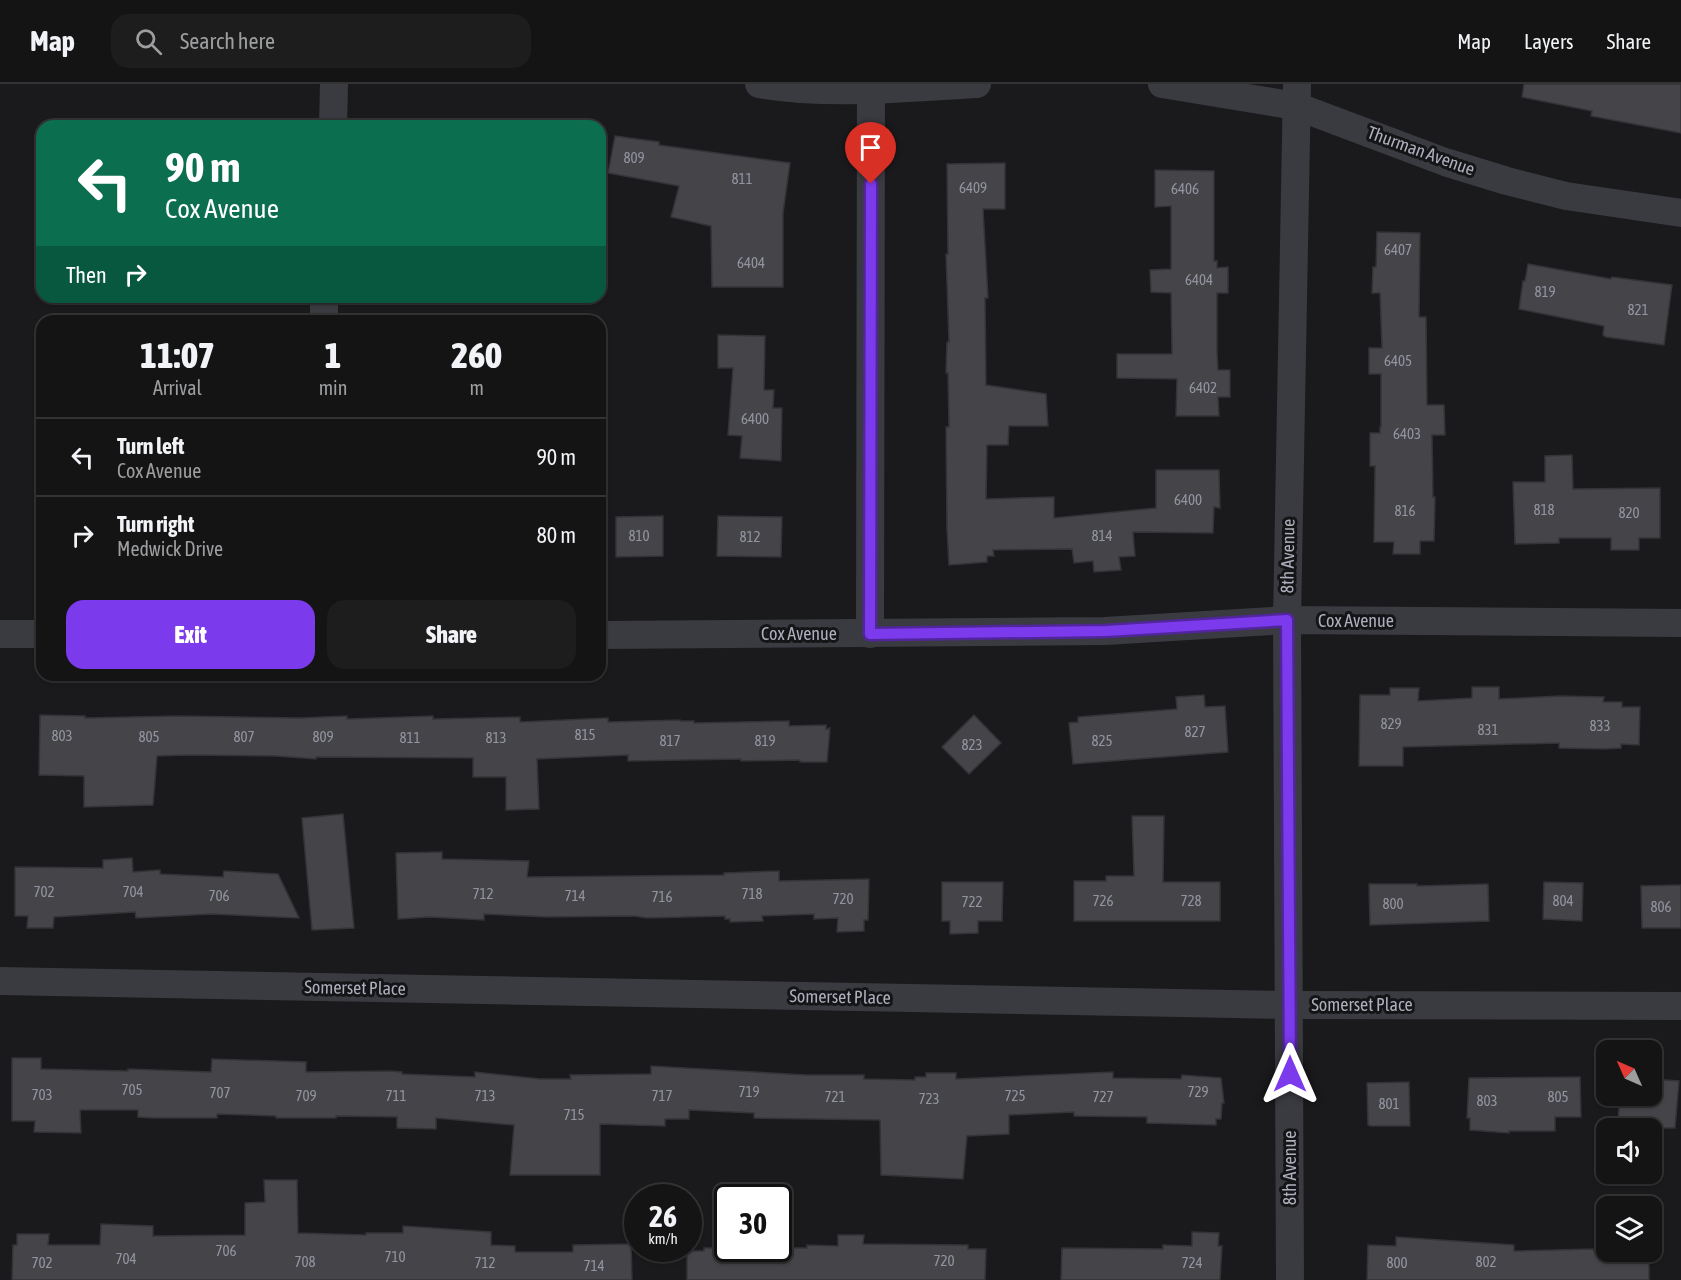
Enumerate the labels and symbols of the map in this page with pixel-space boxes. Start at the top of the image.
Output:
street label: Thurman Avenue [1365,121,1478,180]
pin [845,122,896,184]
house number: 809 [623,149,645,166]
house number: 811 [731,170,753,187]
house number: 6409 [959,179,987,196]
house number: 6406 [1171,180,1199,197]
house number: 6407 [1384,241,1412,258]
house number: 6404 [737,254,765,271]
house number: 6404 [1185,271,1213,288]
house number: 819 [1534,283,1556,300]
house number: 821 [1627,301,1649,318]
house number: 6405 [1384,352,1412,369]
house number: 6402 [1189,379,1217,396]
house number: 6400 [741,410,769,427]
house number: 6403 [1393,425,1421,442]
house number: 6400 [1174,491,1202,508]
house number: 818 [1533,501,1555,518]
house number: 816 [1394,502,1416,519]
house number: 820 [1618,504,1640,521]
street label: 8th Avenue [1276,518,1299,594]
house number: 810 [628,527,650,544]
house number: 814 [1091,527,1113,544]
house number: 812 [739,528,761,545]
street label: Cox Avenue [1318,610,1394,631]
street label: Cox Avenue [761,623,837,644]
house number: 829 [1380,715,1402,732]
house number: 833 [1589,717,1611,734]
house number: 831 [1477,721,1499,738]
house number: 827 [1184,723,1206,740]
house number: 815 [574,726,596,743]
house number: 803 [51,727,73,744]
house number: 805 [138,728,160,745]
house number: 807 [233,728,255,745]
house number: 809 [312,728,334,745]
house number: 811 [399,729,421,746]
house number: 813 [485,729,507,746]
house number: 817 [659,732,681,749]
house number: 819 [754,732,776,749]
house number: 825 [1091,732,1113,749]
house number: 823 [961,736,983,753]
house number: 702 [33,883,55,900]
house number: 704 [122,883,144,900]
house number: 712 [472,885,494,902]
house number: 718 [741,885,763,902]
house number: 706 [208,887,230,904]
house number: 714 [564,887,586,904]
house number: 716 [651,888,673,905]
house number: 720 [832,890,854,907]
house number: 726 [1092,892,1114,909]
house number: 728 [1180,892,1202,909]
house number: 804 [1552,892,1574,909]
house number: 722 [961,893,983,910]
house number: 800 [1382,895,1404,912]
house number: 806 [1650,898,1672,915]
street label: Somerset Place [304,976,406,999]
street label: Somerset Place [789,985,891,1008]
street label: Somerset Place [1311,994,1413,1015]
north arrow [1596,1040,1662,1106]
position arrow [1258,1042,1322,1106]
house number: 705 [121,1081,143,1098]
house number: 719 [738,1083,760,1100]
house number: 729 [1187,1083,1209,1100]
house number: 707 [209,1084,231,1101]
house number: 703 [31,1086,53,1103]
house number: 709 [295,1087,317,1104]
house number: 711 [385,1087,407,1104]
house number: 713 [474,1087,496,1104]
house number: 717 [651,1087,673,1104]
house number: 725 [1004,1087,1026,1104]
house number: 721 [824,1088,846,1105]
house number: 727 [1092,1088,1114,1105]
house number: 805 [1547,1088,1569,1105]
house number: 723 [918,1090,940,1107]
house number: 803 [1476,1092,1498,1109]
house number: 801 [1378,1095,1400,1112]
house number: 715 [563,1106,585,1123]
street label: 8th Avenue [1279,1131,1300,1205]
speed limit sign: 30 [714,1184,792,1262]
house number: 706 [215,1242,237,1259]
house number: 710 [384,1248,406,1265]
house number: 704 [115,1250,137,1267]
house number: 720 [933,1252,955,1269]
house number: 708 [294,1253,316,1270]
house number: 802 [1475,1253,1497,1270]
house number: 702 [31,1254,53,1271]
house number: 712 [474,1254,496,1271]
house number: 724 [1181,1254,1203,1271]
house number: 800 [1386,1254,1408,1271]
house number: 714 [583,1257,605,1274]

